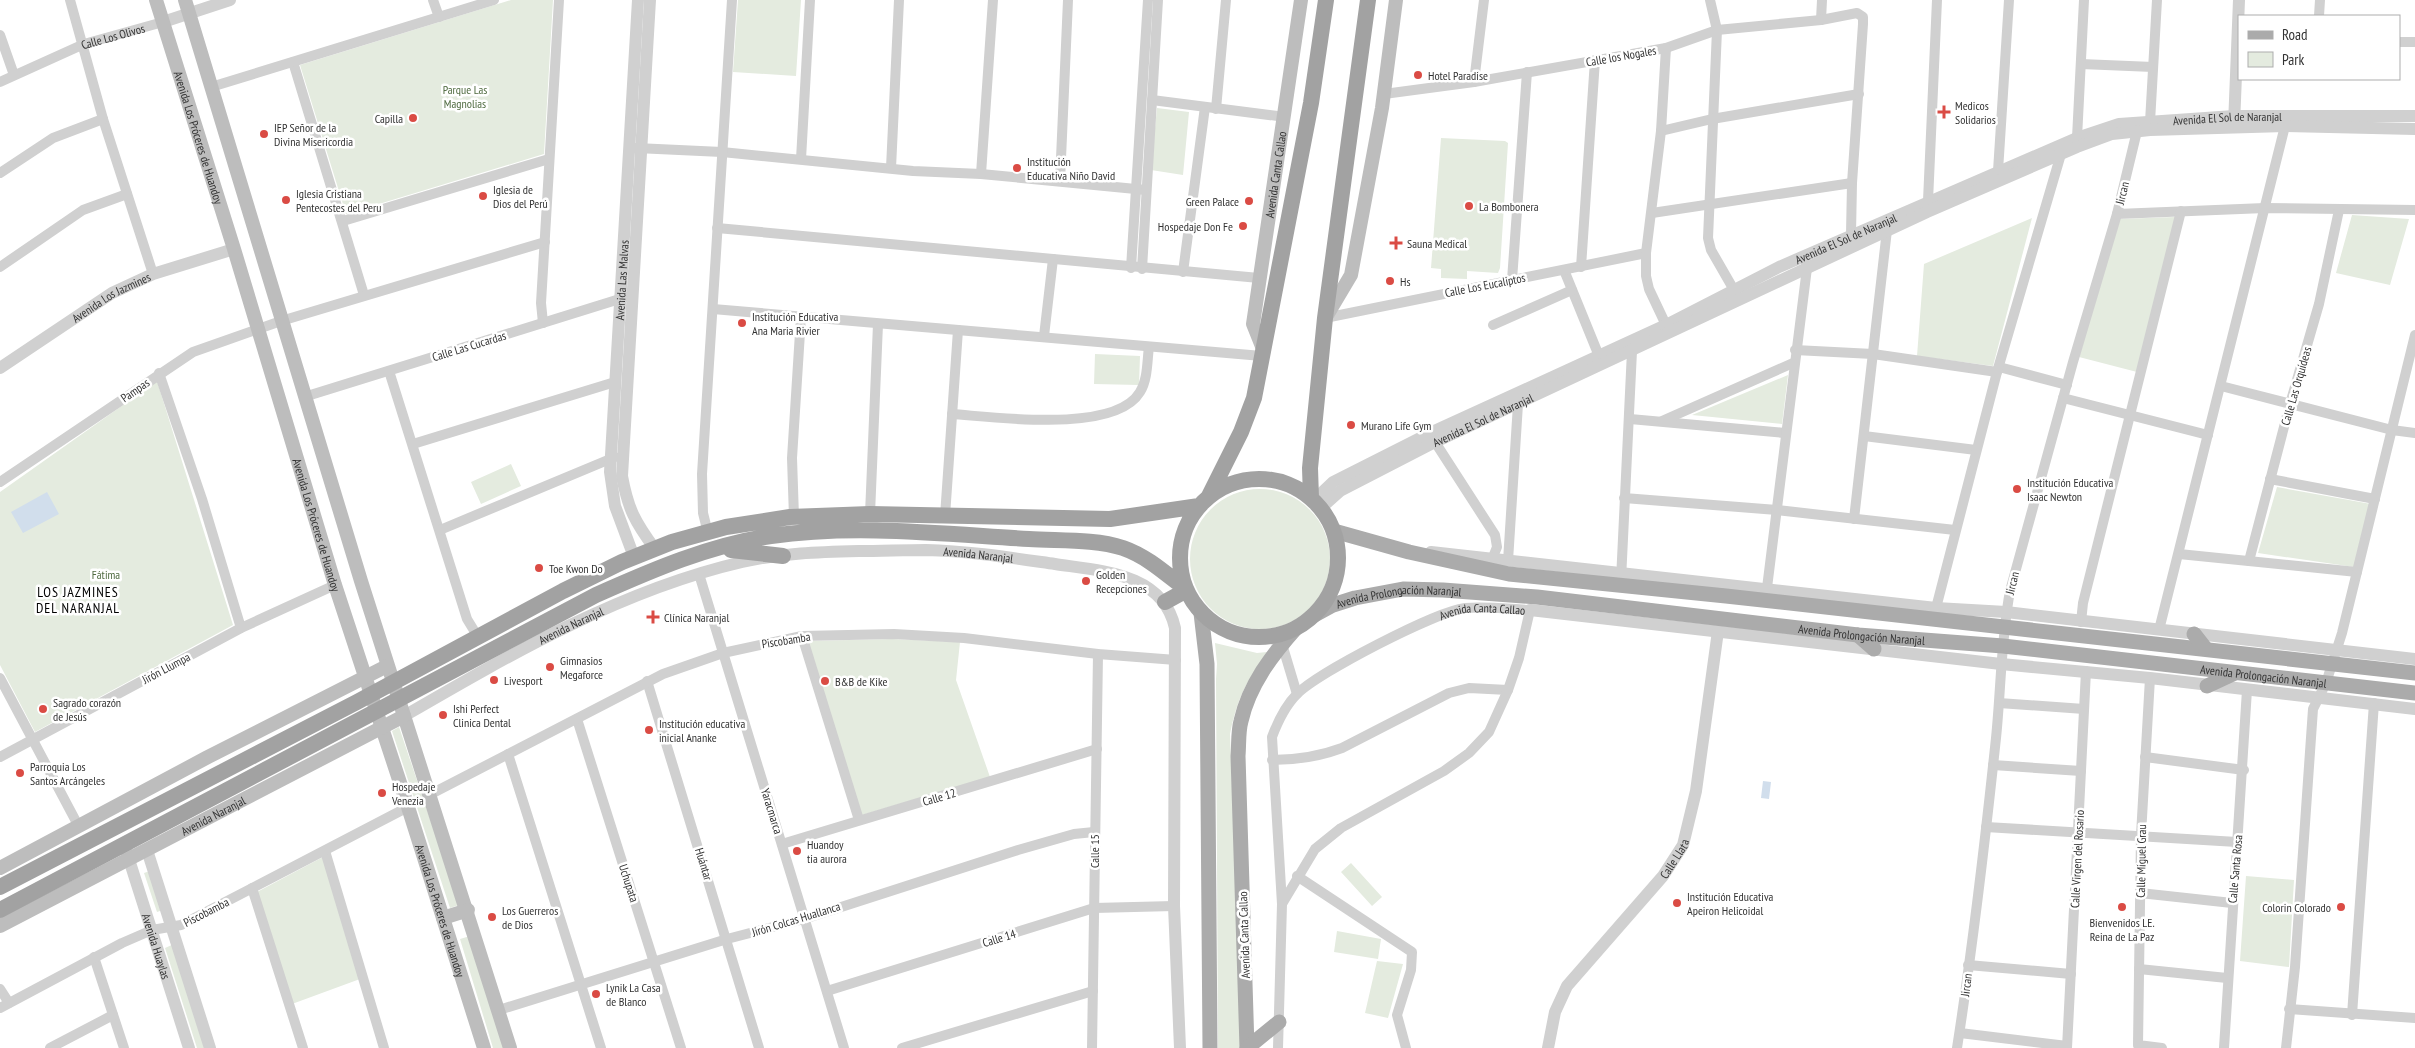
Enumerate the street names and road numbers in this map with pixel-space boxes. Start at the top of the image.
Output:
street label: Calle Los Olivos [78,20,146,52]
street label: Calle los Nogales [1585,42,1657,70]
street label: Avenida Los Próceres de Huandoy [171,69,227,206]
street label: Avenida El Sol de Naranjal [2172,108,2282,128]
street label: Avenida Canta Callao [1261,130,1289,219]
street label: Jircan [2112,180,2132,207]
street label: Avenida El Sol de Naranjal [1793,210,1899,267]
street label: Avenida Las Malvas [612,240,631,321]
street label: Avenida Los Jazmines [69,269,153,325]
street label: Calle Los Eucaliptos [1443,270,1527,300]
street label: Calle Las Cucardas [430,328,508,364]
street label: Calle Las Orquídeas [2278,345,2314,427]
street label: Pampas [118,375,152,405]
street label: Avenida El Sol de Naranjal [1430,390,1535,450]
street label: Avenida Los Próceres de Huandoy [290,456,344,594]
street label: Avenida Naranjal [943,543,1015,566]
street label: Jircan [2002,570,2022,597]
street label: Avenida Prolongación Naranjal [1334,581,1462,611]
street label: Avenida Canta Callao [1437,600,1526,623]
street label: Avenida Naranjal [536,603,606,647]
street label: Avenida Prolongación Naranjal [1798,620,1926,648]
street label: Piscobamba [761,629,812,651]
street label: Jirón Llumpa [138,649,193,687]
street label: Avenida Prolongación Naranjal [2199,661,2328,690]
street label: Calle 12 [921,785,957,809]
street label: Yaracmarca [758,786,786,836]
street label: Avenida Naranjal [178,792,248,838]
street label: Calle Virgen del Rosario [2067,810,2087,908]
street label: Calle Miguel Grau [2133,824,2149,898]
street label: Calle 15 [1087,834,1102,868]
street label: Calle Santa Rosa [2225,834,2245,904]
street label: Calle Llata [1656,837,1692,881]
street label: Avenida Los Próceres de Huandoy [413,842,469,979]
street label: Huántar [692,846,716,883]
street label: Uchupata [616,862,642,904]
street label: Avenida Canta Callao [1235,891,1253,979]
street label: Piscobamba [181,894,231,930]
street label: Jirón Colcas Huallanca [749,898,842,940]
street label: Avenida Huaylas [139,912,174,981]
street label: Calle 14 [981,926,1018,950]
street label: Jircan [1957,973,1975,998]

